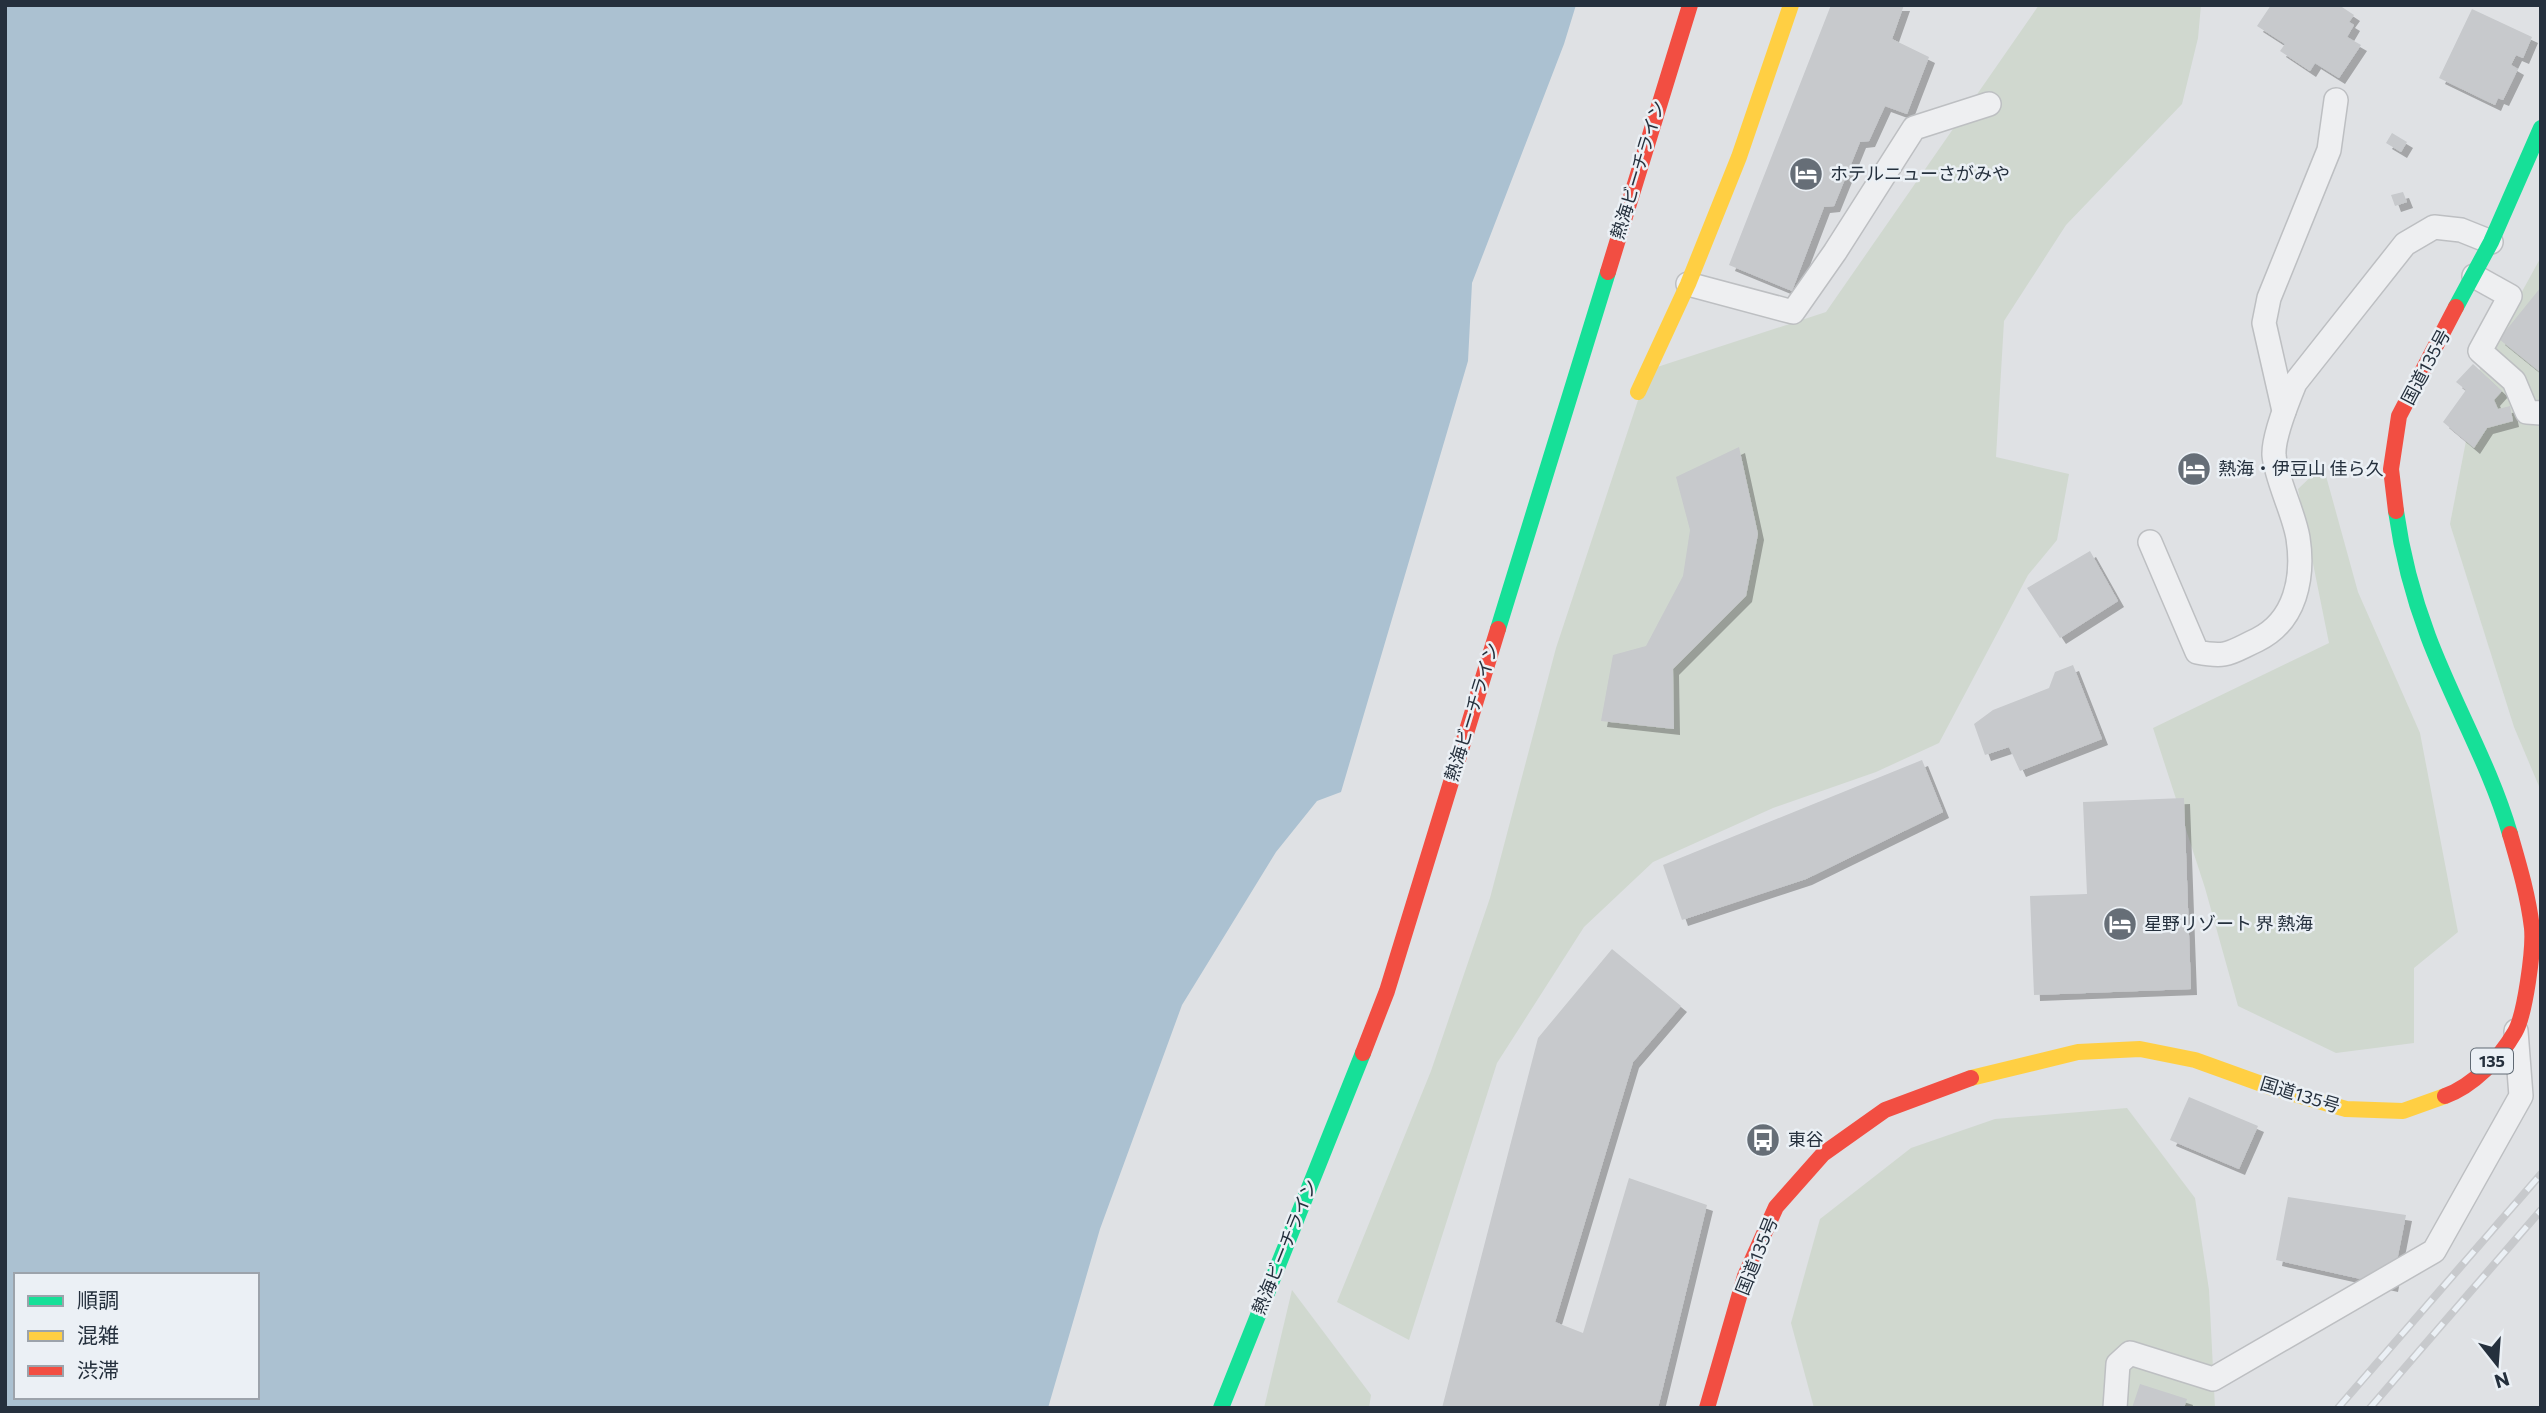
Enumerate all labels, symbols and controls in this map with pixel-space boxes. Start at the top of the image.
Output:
street label: 熱海ビーチライン [1605,98,1669,242]
hotel icon: ホテルニューさがみや [1787,155,1825,193]
place label: ホテルニューさがみや [1830,162,2010,184]
street label: 国道135号 [2396,325,2454,408]
hotel icon: 熱海・伊豆山 佳ら久 [2175,450,2213,488]
place label: 熱海・伊豆山 佳ら久 [2218,457,2383,479]
street label: 熱海ビーチライン [1439,640,1503,784]
hotel icon: 星野リゾート 界 熱海 [2101,905,2139,943]
place label: 星野リゾート 界 熱海 [2144,912,2313,934]
road number: 135 [2471,1049,2513,1074]
street label: 国道135号 [2258,1071,2343,1117]
bus stop icon: 東谷 [1744,1121,1782,1159]
place label: 東谷 [1788,1128,1824,1150]
street label: 熱海ビーチライン [1247,1176,1321,1318]
street label: 国道135号 [1730,1213,1782,1298]
legend [14,1273,259,1399]
text: 順調 [77,1287,119,1312]
text: 混雑 [77,1322,119,1347]
north arrow [2462,1329,2532,1399]
text: 渋滞 [77,1357,119,1382]
text: N [2492,1368,2512,1394]

